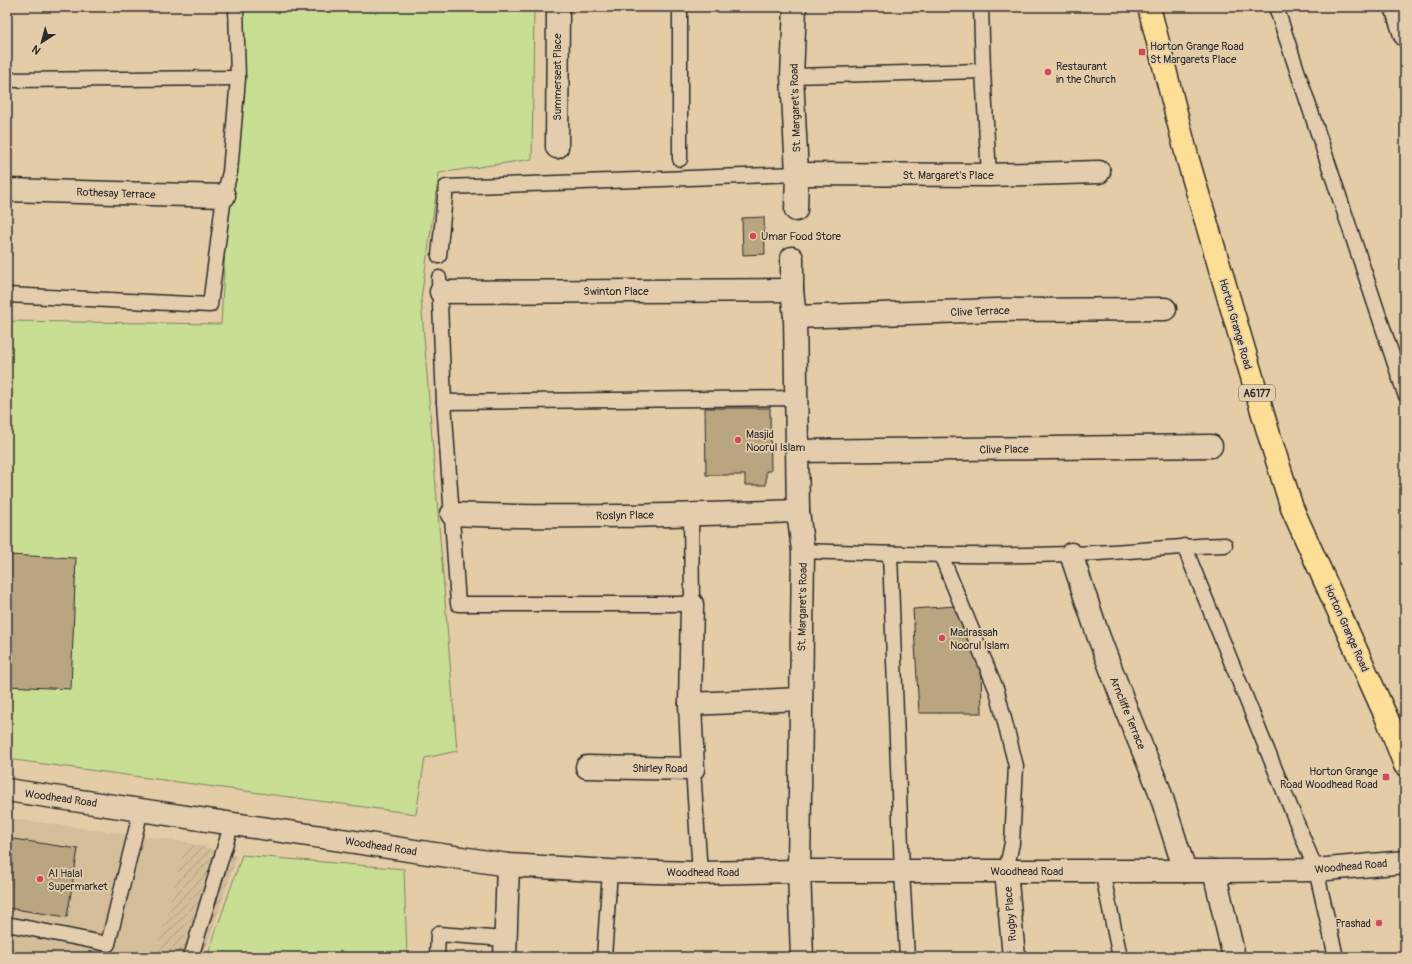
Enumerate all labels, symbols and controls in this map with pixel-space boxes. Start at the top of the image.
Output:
north arrow [22,22,62,62]
street label: Summerseat Place [551,33,564,121]
place label: Horton Grange Road St Margarets Place [1150,40,1244,66]
text: N [29,42,43,57]
marker: Horton Grange Road St Margarets Place [1137,47,1147,57]
place label: Restaurant in the Church [1056,60,1116,86]
street label: St. Margaret's Road [787,63,804,153]
marker: Restaurant in the Church [1043,67,1053,77]
street label: St. Margaret's Place [902,169,994,182]
street label: Rothesay Terrace [76,186,156,201]
place label: Umar Food Store [761,230,842,243]
marker: Umar Food Store [748,231,758,241]
street label: Horton Grange Road [1216,277,1255,371]
street label: Swinton Place [583,285,649,298]
street label: Clive Terrace [950,304,1010,319]
road number: A6177 [1239,385,1275,401]
place label: Masjid Noorul Islam [746,428,805,454]
marker: Masjid Noorul Islam [733,435,743,445]
street label: Clive Place [979,443,1029,456]
street label: Roslyn Place [596,508,655,523]
street label: St. Margaret's Road [795,562,810,652]
street label: Horton Grange Road [1321,583,1372,674]
place label: Madrassah Noorul Islam [950,626,1009,652]
marker: Madrassah Noorul Islam [937,633,947,643]
street label: Arncliffe Terrace [1107,675,1148,752]
street label: Shirley Road [632,762,688,775]
place label: Horton Grange Road Woodhead Road [1280,765,1379,791]
marker: Horton Grange Road Woodhead Road [1381,772,1391,782]
street label: Woodhead Road [24,787,98,810]
street label: Woodhead Road [344,834,418,859]
street label: Woodhead Road [1314,857,1388,876]
street label: Woodhead Road [991,865,1063,878]
street label: Woodhead Road [667,866,739,879]
place label: Al Halal Supermarket [48,867,108,893]
marker: Al Halal Supermarket [35,874,45,884]
street label: Rugby Place [1002,886,1019,942]
place label: Prashad [1336,917,1371,930]
marker: Prashad [1374,918,1384,928]

